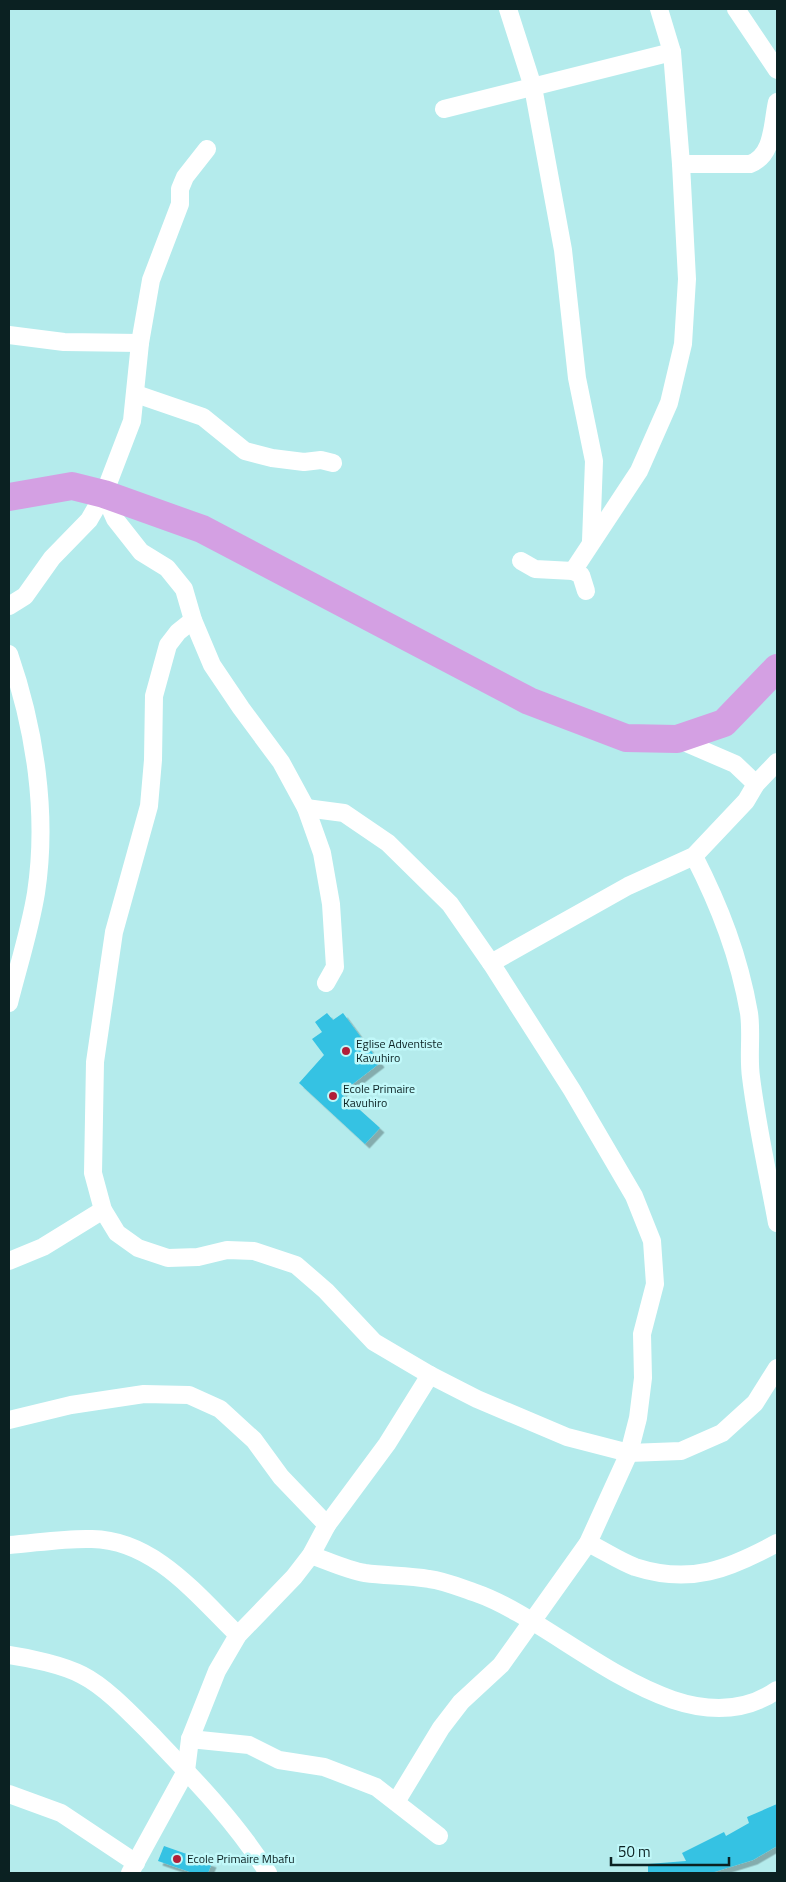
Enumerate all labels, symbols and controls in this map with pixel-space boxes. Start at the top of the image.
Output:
place label: Eglise Adventiste Kavuhiro [356,1034,443,1067]
marker: Eglise Adventiste Kavuhiro [340,1045,352,1057]
place label: Ecole Primaire Kavuhiro [343,1079,415,1112]
marker: Ecole Primaire Kavuhiro [327,1090,339,1102]
scale bar [611,1834,728,1866]
text: 50 m [618,1840,651,1863]
place label: Ecole Primaire Mbafu [187,1849,295,1868]
marker: Ecole Primaire Mbafu [171,1853,183,1865]

